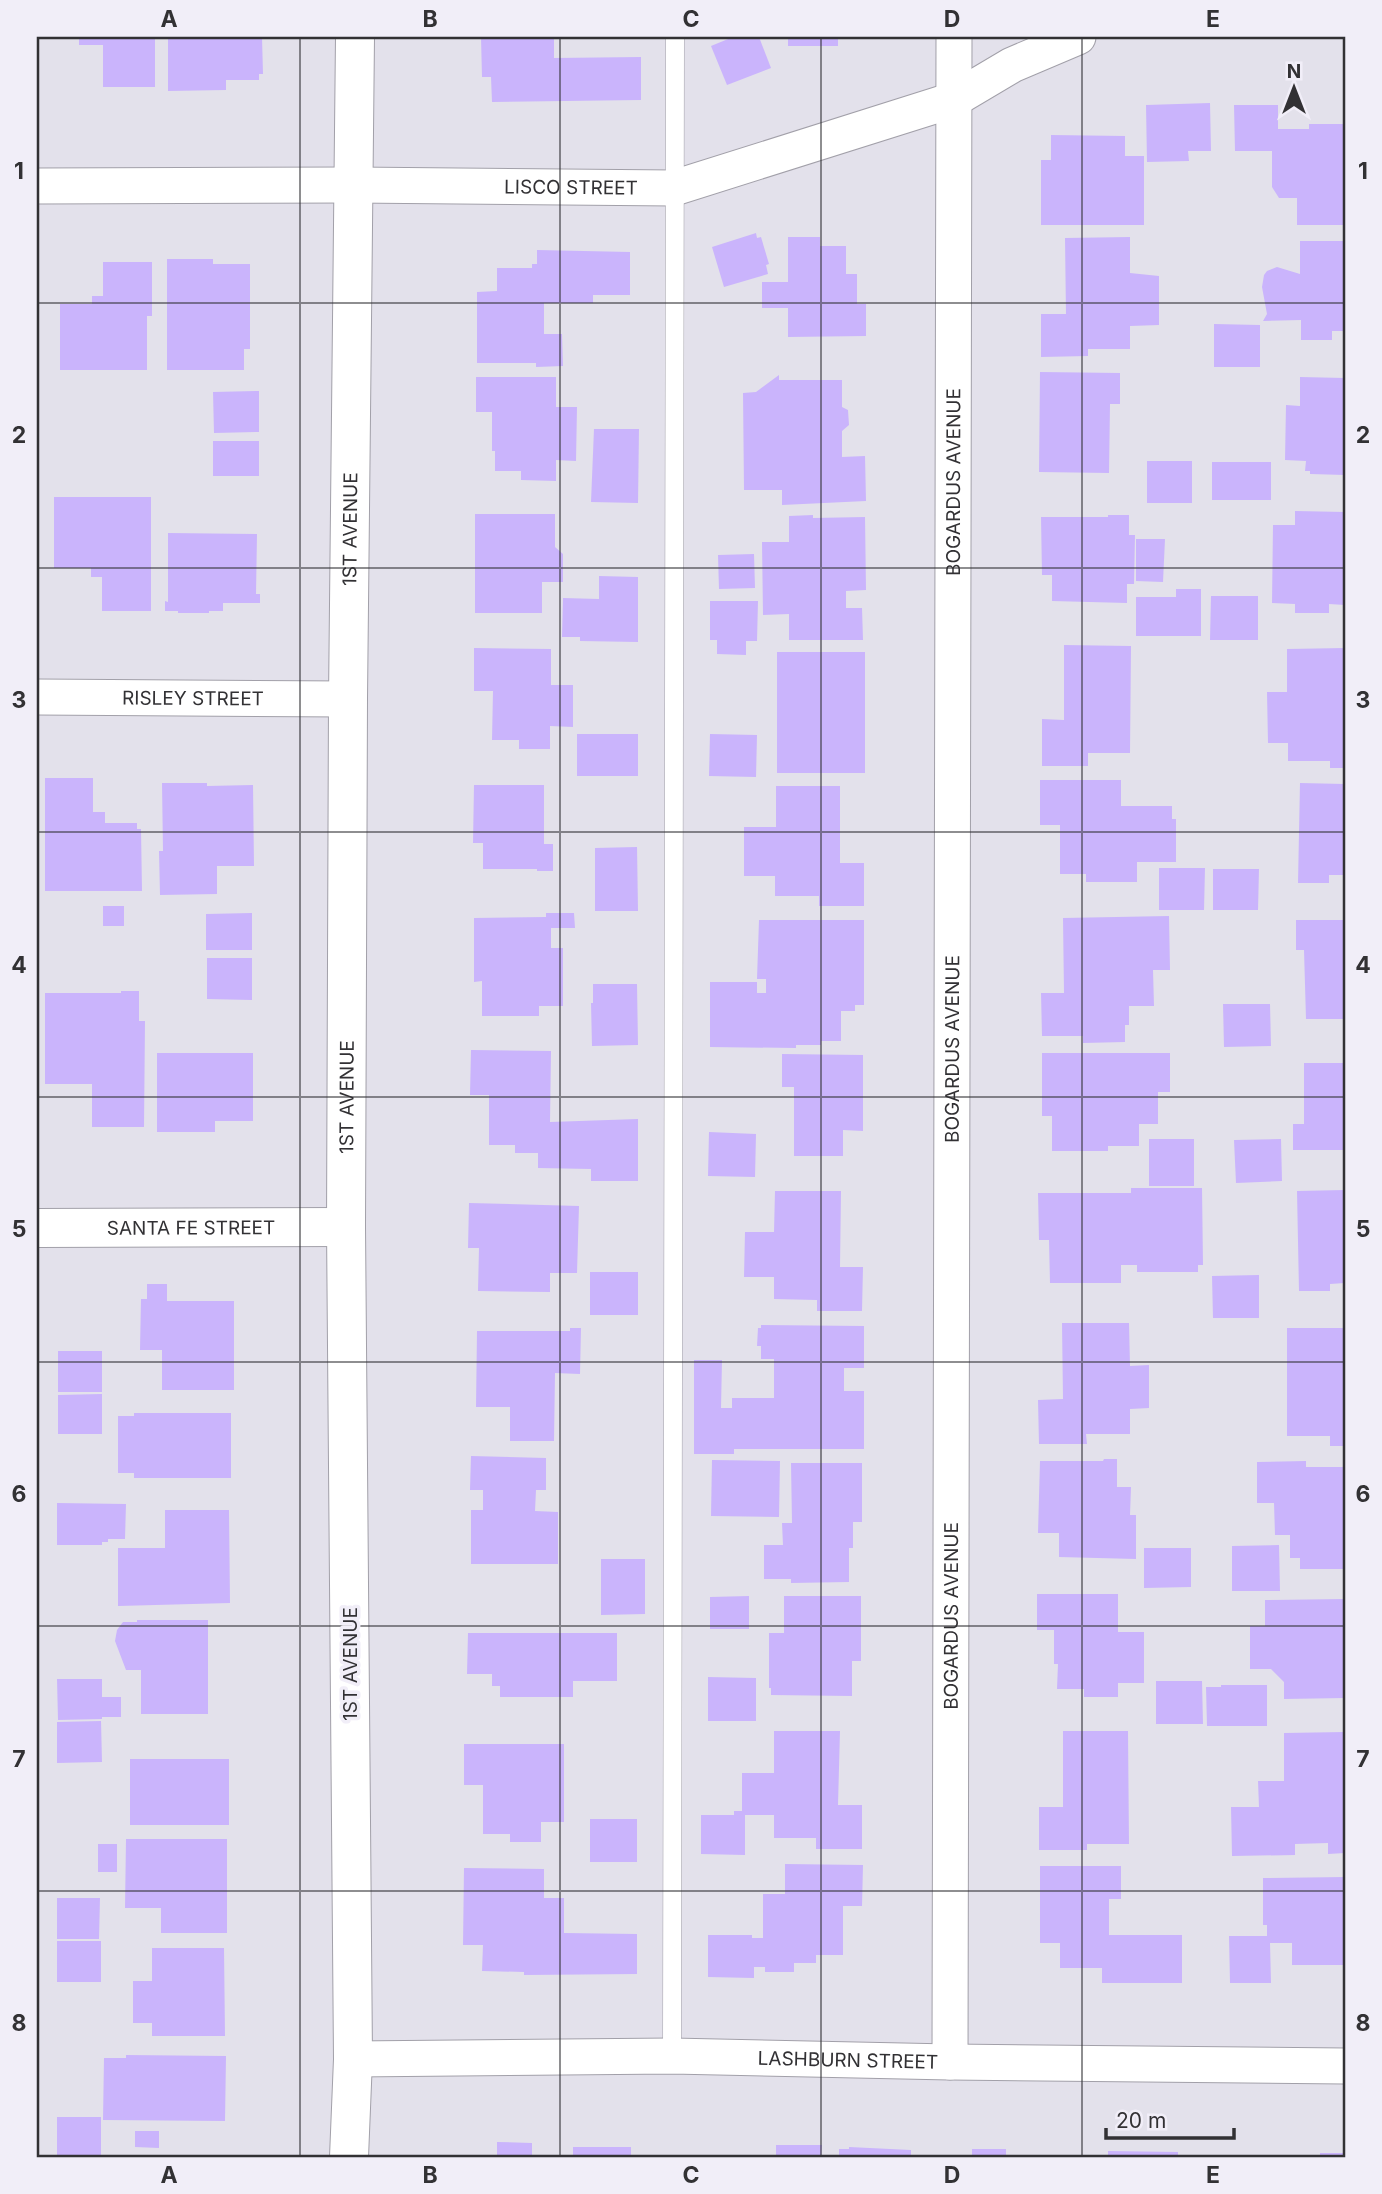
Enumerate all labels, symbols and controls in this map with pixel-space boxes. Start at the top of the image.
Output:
text: A [160,5,178,33]
text: B [422,5,438,33]
text: C [682,5,700,33]
text: D [944,5,960,33]
text: E [1206,5,1220,33]
north arrow [1260,52,1330,122]
text: N [1287,60,1301,83]
text: 1 [14,157,24,185]
text: 1 [1358,157,1368,185]
street label: LISCO STREET [504,175,638,199]
street label: BOGARDUS AVENUE [941,388,965,576]
text: 2 [12,421,26,449]
text: 2 [1356,421,1370,449]
street label: 1ST AVENUE [338,472,362,586]
text: 3 [12,686,26,714]
street label: RISLEY STREET [122,686,264,710]
text: 3 [1356,686,1370,714]
text: 4 [11,951,27,979]
text: 4 [1355,951,1371,979]
street label: BOGARDUS AVENUE [940,955,964,1143]
street label: 1ST AVENUE [335,1040,358,1154]
text: 5 [12,1215,26,1243]
text: 5 [1356,1215,1370,1243]
street label: SANTA FE STREET [107,1216,275,1239]
text: 6 [12,1480,26,1508]
text: 6 [1356,1480,1370,1508]
street label: BOGARDUS AVENUE [939,1522,963,1710]
street label: 1ST AVENUE [339,1607,362,1721]
text: 7 [12,1745,26,1773]
text: 7 [1356,1745,1370,1773]
text: 8 [12,2009,26,2037]
text: 8 [1356,2009,1370,2037]
street label: LASHBURN STREET [757,2046,938,2073]
scale bar [1106,2096,1233,2140]
text: 20 m [1116,2108,1166,2133]
text: A [160,2161,178,2189]
text: B [422,2161,438,2189]
text: C [682,2161,700,2189]
text: D [944,2161,960,2189]
text: E [1206,2161,1220,2189]

